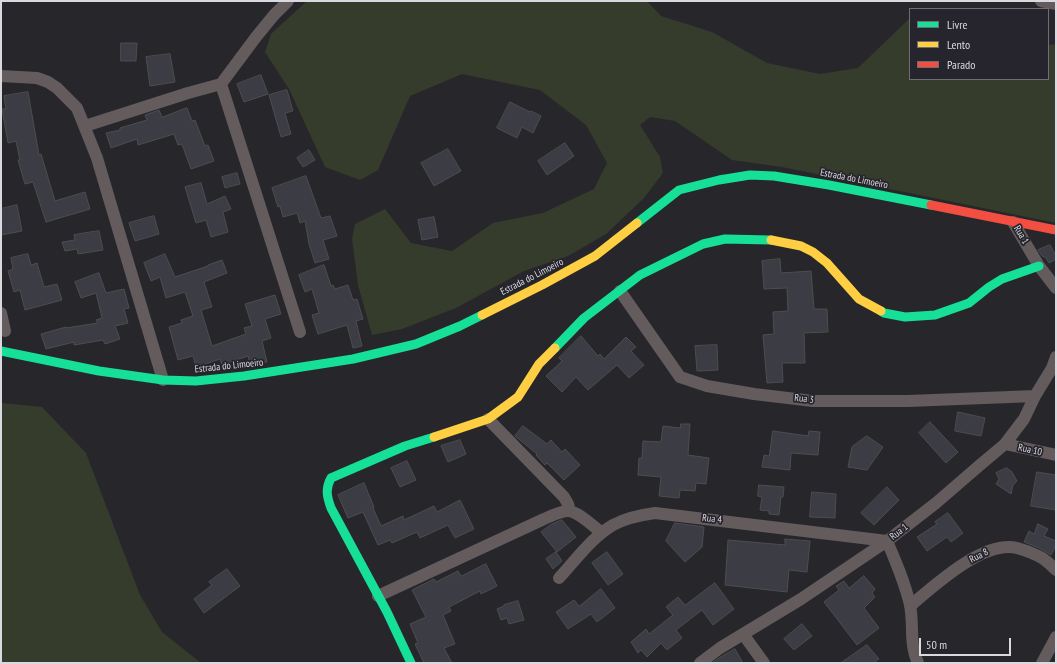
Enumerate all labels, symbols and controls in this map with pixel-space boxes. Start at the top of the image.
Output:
legend [909,8,1049,80]
text: Livre [947,17,967,32]
text: Lento [947,37,970,52]
text: Parado [947,57,975,72]
street label: Estrada do Limoeiro [819,167,889,191]
street label: Rua 1 [1011,223,1031,247]
street label: Estrada do Limoeiro [499,256,565,298]
street label: Estrada do Limoeiro [194,356,264,376]
street label: Rua 3 [794,392,814,406]
street label: Rua 10 [1017,442,1043,458]
street label: Rua 4 [701,512,723,526]
street label: Rua 1 [888,521,910,543]
street label: Rua 8 [967,546,991,566]
scale bar [921,630,1013,656]
text: 50 m [926,637,947,652]

